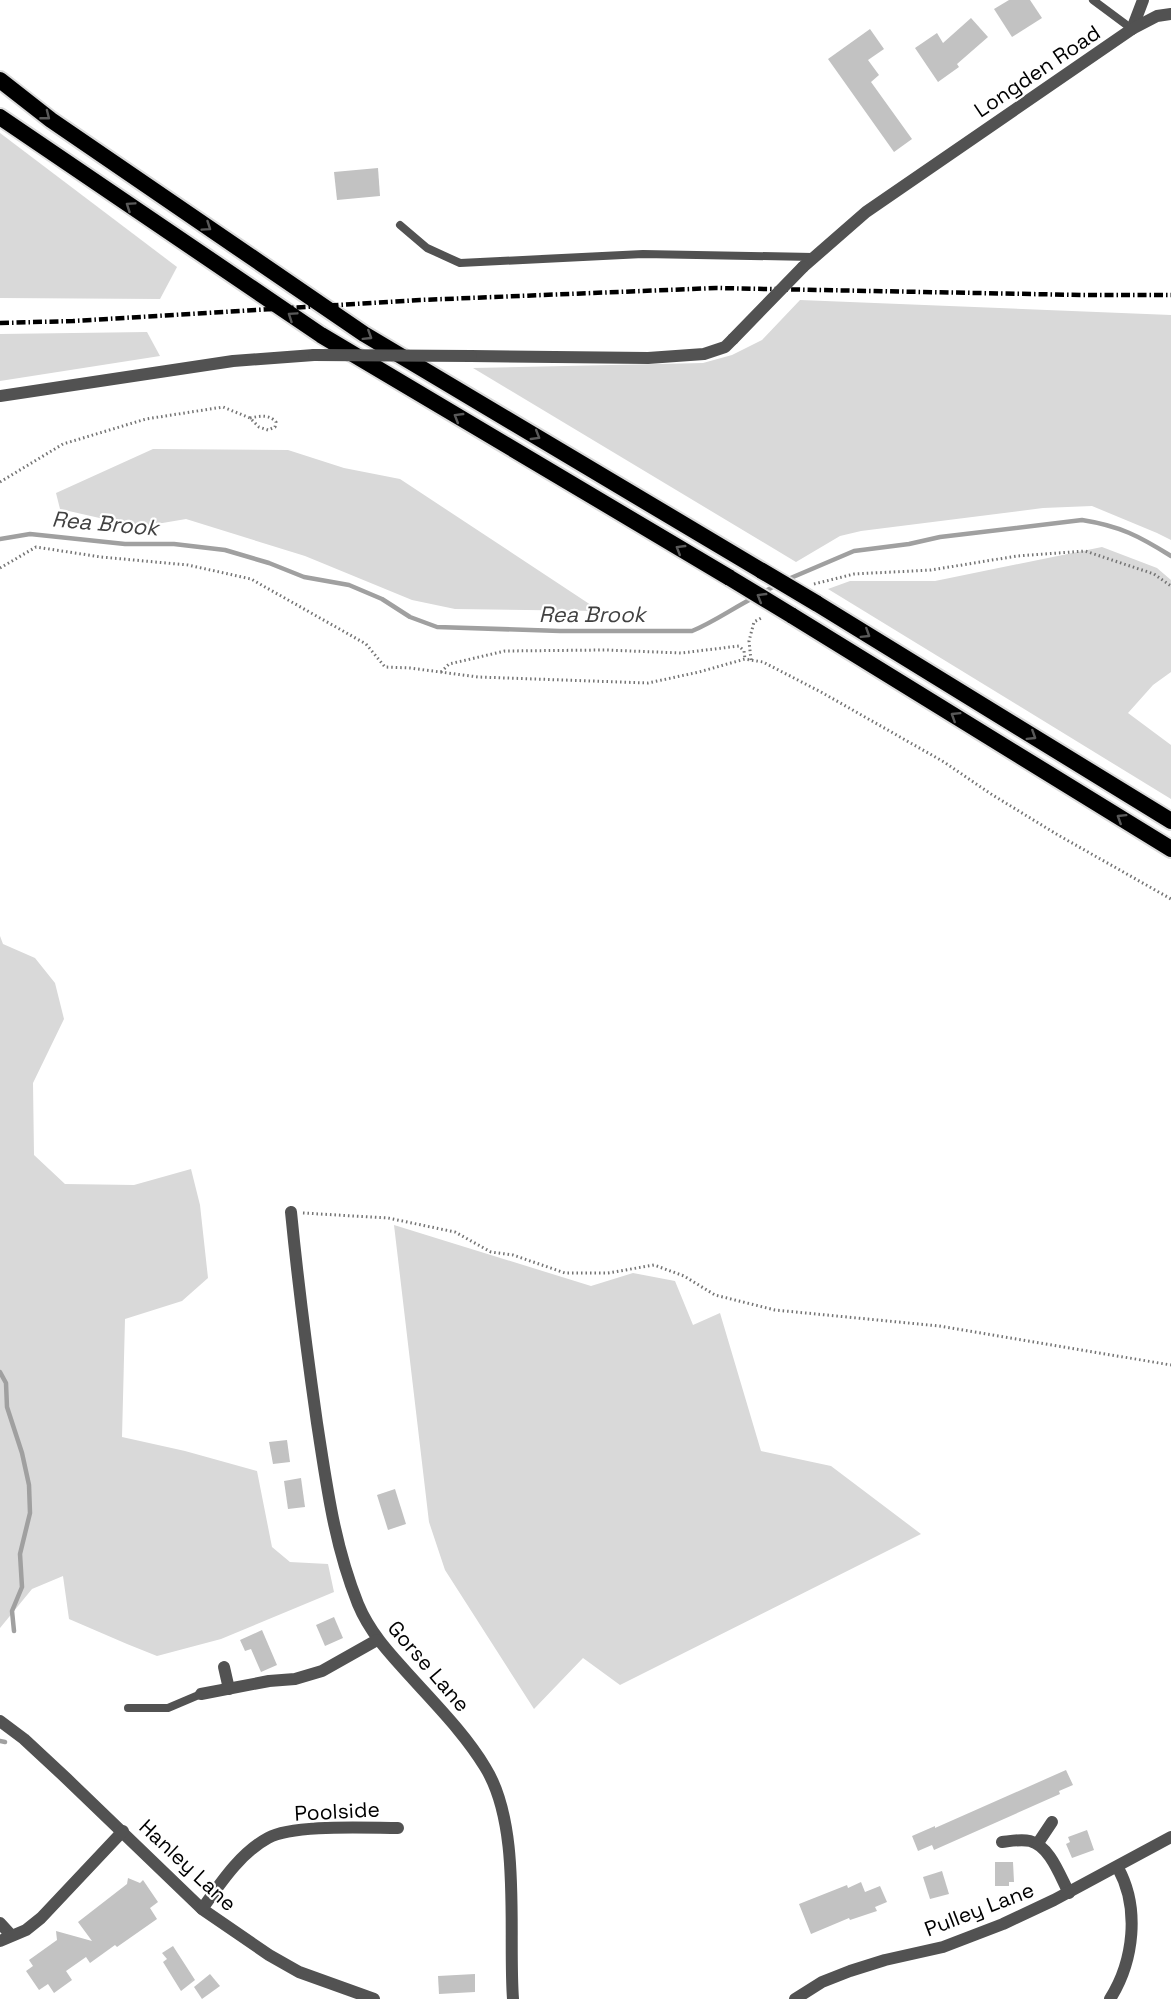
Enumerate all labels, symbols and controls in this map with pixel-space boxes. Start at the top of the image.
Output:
street label: Longden Road [969,19,1105,123]
one-way arrow [39,109,50,120]
one-way arrow [126,202,137,213]
one-way arrow [200,220,211,231]
one-way arrow [287,312,298,323]
one-way arrow [362,329,372,341]
one-way arrow [454,413,464,424]
one-way arrow [530,428,540,440]
water label: Rea Brook [51,504,162,542]
one-way arrow [676,544,686,556]
one-way arrow [757,592,767,604]
water label: Rea Brook [539,600,647,628]
one-way arrow [860,626,870,638]
one-way arrow [951,711,961,723]
one-way arrow [1026,728,1036,740]
one-way arrow [1117,814,1127,826]
street label: Gorse Lane [382,1615,476,1717]
street label: Poolside [294,1795,380,1827]
street label: Hanley Lane [134,1813,242,1917]
street label: Pulley Lane [920,1876,1038,1942]

